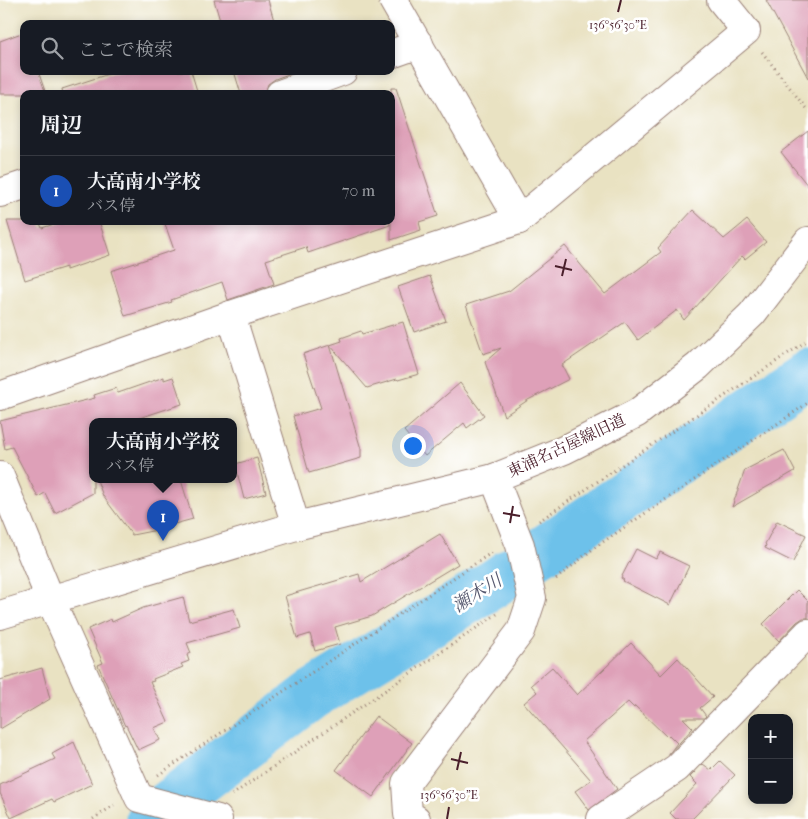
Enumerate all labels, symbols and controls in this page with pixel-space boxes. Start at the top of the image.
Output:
text: 136°56'30"E [589,18,647,32]
search box [20,20,395,75]
icon: search [38,34,66,62]
text: ここで検索 [78,39,173,61]
text: 周辺 [40,113,82,137]
text: 大高南小学校 [87,171,201,193]
text: 1 [53,181,59,200]
text: 70 m [342,181,375,200]
text: バス停 [87,196,135,215]
street label: 東浦名古屋線旧道 [504,410,628,481]
popup [89,418,237,483]
text: 大高南小学校 [106,431,220,453]
your location [400,433,426,459]
text: バス停 [106,456,154,475]
pin: 1 [147,500,179,541]
water label: 瀬木川 [449,569,507,617]
map controls [748,714,793,804]
button: + [748,714,793,759]
button: − [748,759,793,804]
text: 136°56'30"E [420,788,478,802]

